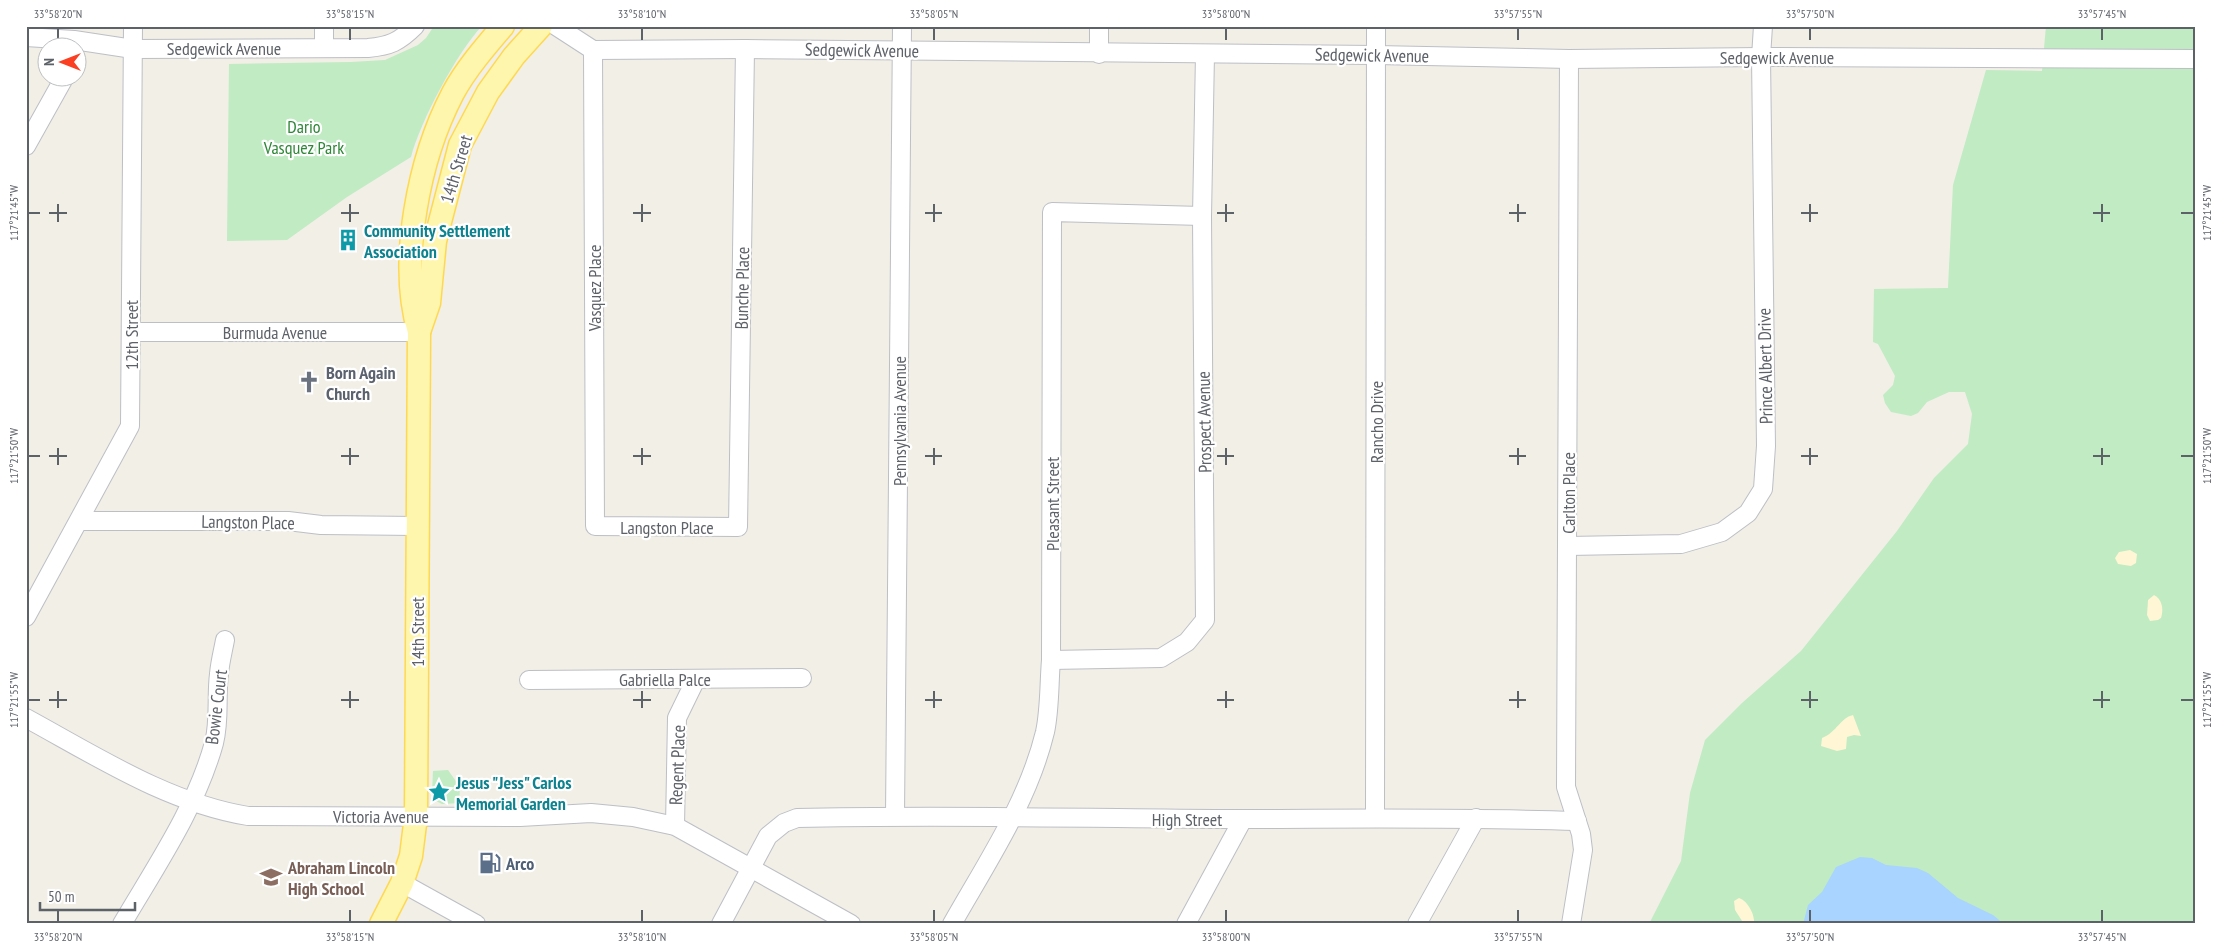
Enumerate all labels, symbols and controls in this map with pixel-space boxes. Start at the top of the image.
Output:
text: 33°58'20"N [34,6,82,21]
text: 33°58'15"N [326,6,374,21]
text: 33°58'10"N [618,6,666,21]
text: 33°58'05"N [910,6,958,21]
text: 33°58'00"N [1202,6,1250,21]
text: 33°57'55"N [1494,6,1542,21]
text: 33°57'50"N [1786,6,1834,21]
text: 33°57'45"N [2078,6,2126,21]
street label: Sedgewick Avenue [167,37,281,60]
north arrow [38,38,88,88]
street label: Sedgewick Avenue [805,38,919,62]
street label: Sedgewick Avenue [1315,43,1429,67]
street label: Sedgewick Avenue [1720,46,1834,69]
text: N [40,58,58,66]
park label: Dario Vasquez Park [263,115,344,159]
street label: 14th Street [435,132,477,206]
text: 117°21'45"W [6,185,21,241]
text: 117°21'45"W [2199,185,2214,241]
place label: Community Settlement Association [363,219,511,263]
building icon: Community Settlement Association [335,227,361,253]
street label: Vasquez Place [583,245,606,332]
street label: Bunche Place [730,246,754,330]
street label: 12th Street [120,300,143,370]
street label: Prince Albert Drive [1752,308,1778,424]
street label: Burmuda Avenue [223,321,327,344]
street label: Pennsylvania Avenue [888,356,911,486]
place label: Born Again Church [326,361,396,405]
church icon: Born Again Church [296,369,322,395]
street label: Prospect Avenue [1192,371,1216,473]
street label: Rancho Drive [1365,381,1388,463]
text: 117°21'50"W [6,428,21,484]
text: 117°21'50"W [2199,428,2214,484]
street label: Carlton Place [1557,452,1580,534]
street label: Pleasant Street [1041,457,1064,551]
street label: Langston Place [201,510,295,534]
street label: Langston Place [620,516,714,539]
street label: 14th Street [406,597,429,667]
street label: Bowie Court [200,668,232,746]
street label: Gabriella Palce [619,668,711,691]
text: 117°21'55"W [6,672,21,728]
text: 117°21'55"W [2199,672,2214,728]
street label: Regent Place [664,725,690,805]
place label: Jesus "Jess" Carlos Memorial Garden [455,771,572,815]
place icon: Jesus "Jess" Carlos Memorial Garden [426,779,452,805]
street label: Victoria Avenue [332,805,429,828]
street label: High Street [1152,808,1222,831]
fuel station icon: Arco [477,850,503,876]
place label: Arco [505,852,534,875]
place label: Abraham Lincoln High School [287,856,395,900]
school or university icon: Abraham Lincoln High School [258,864,284,890]
scale bar [40,880,135,912]
text: 50 m [48,887,74,906]
text: 33°58'20"N [34,929,82,944]
text: 33°58'15"N [326,929,374,944]
text: 33°58'10"N [618,929,666,944]
text: 33°58'05"N [910,929,958,944]
text: 33°58'00"N [1202,929,1250,944]
text: 33°57'55"N [1494,929,1542,944]
text: 33°57'50"N [1786,929,1834,944]
text: 33°57'45"N [2078,929,2126,944]

